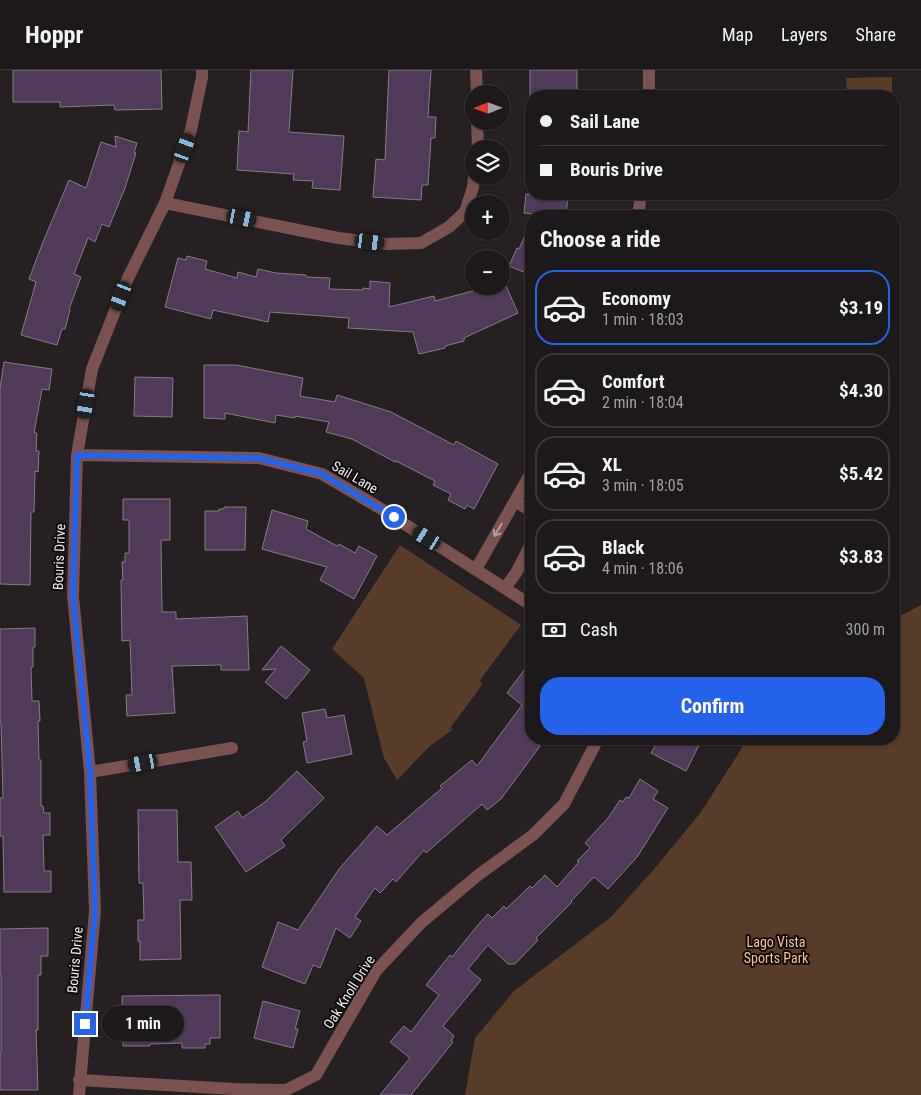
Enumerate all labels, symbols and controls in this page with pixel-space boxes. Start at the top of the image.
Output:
text: Hoppr [25,21,83,49]
text: Map [722,24,753,45]
text: Layers [781,24,828,45]
text: Share [856,24,896,45]
north arrow [465,85,510,130]
map controls [465,85,510,295]
text: Sail Lane [570,110,640,133]
car [172,131,197,165]
button: layers [465,140,510,185]
text: Bouris Drive [570,158,663,181]
button: + [465,195,510,240]
car [225,208,258,228]
text: Choose a ride [540,227,661,252]
car [354,233,385,251]
button: − [465,250,510,295]
car [108,279,133,313]
icon: car [542,285,587,330]
text: Economy [602,287,671,310]
text: $3.19 [839,296,883,319]
text: 1 min · 18:03 [602,310,684,329]
icon: car [542,368,587,413]
text: Comfort [602,370,665,393]
text: $4.30 [839,379,883,402]
car [76,388,95,420]
text: 2 min · 18:04 [602,393,684,412]
icon: car [542,451,587,496]
text: XL [602,453,622,476]
street label: Sail Lane [329,457,381,497]
text: $5.42 [839,462,883,485]
text: 3 min · 18:05 [602,476,684,495]
route start [383,506,405,528]
street label: Bouris Drive [50,523,68,590]
one-way arrow [493,523,503,537]
car [410,524,443,552]
icon: car [542,534,587,579]
text: Black [602,536,644,559]
text: $3.83 [839,545,883,568]
text: 4 min · 18:06 [602,559,684,578]
icon: cash [540,616,568,644]
text: Cash [580,618,618,641]
text: 300 m [846,620,885,639]
button: Confirm [540,677,885,735]
car [126,753,159,773]
street label: Bouris Drive [64,926,86,994]
park label: Lago Vista Sports Park [744,934,809,966]
street label: Oak Knoll Drive [320,952,378,1032]
callout: 1 min [102,1006,185,1042]
route end [74,1013,96,1035]
text: 1 min [125,1014,161,1033]

